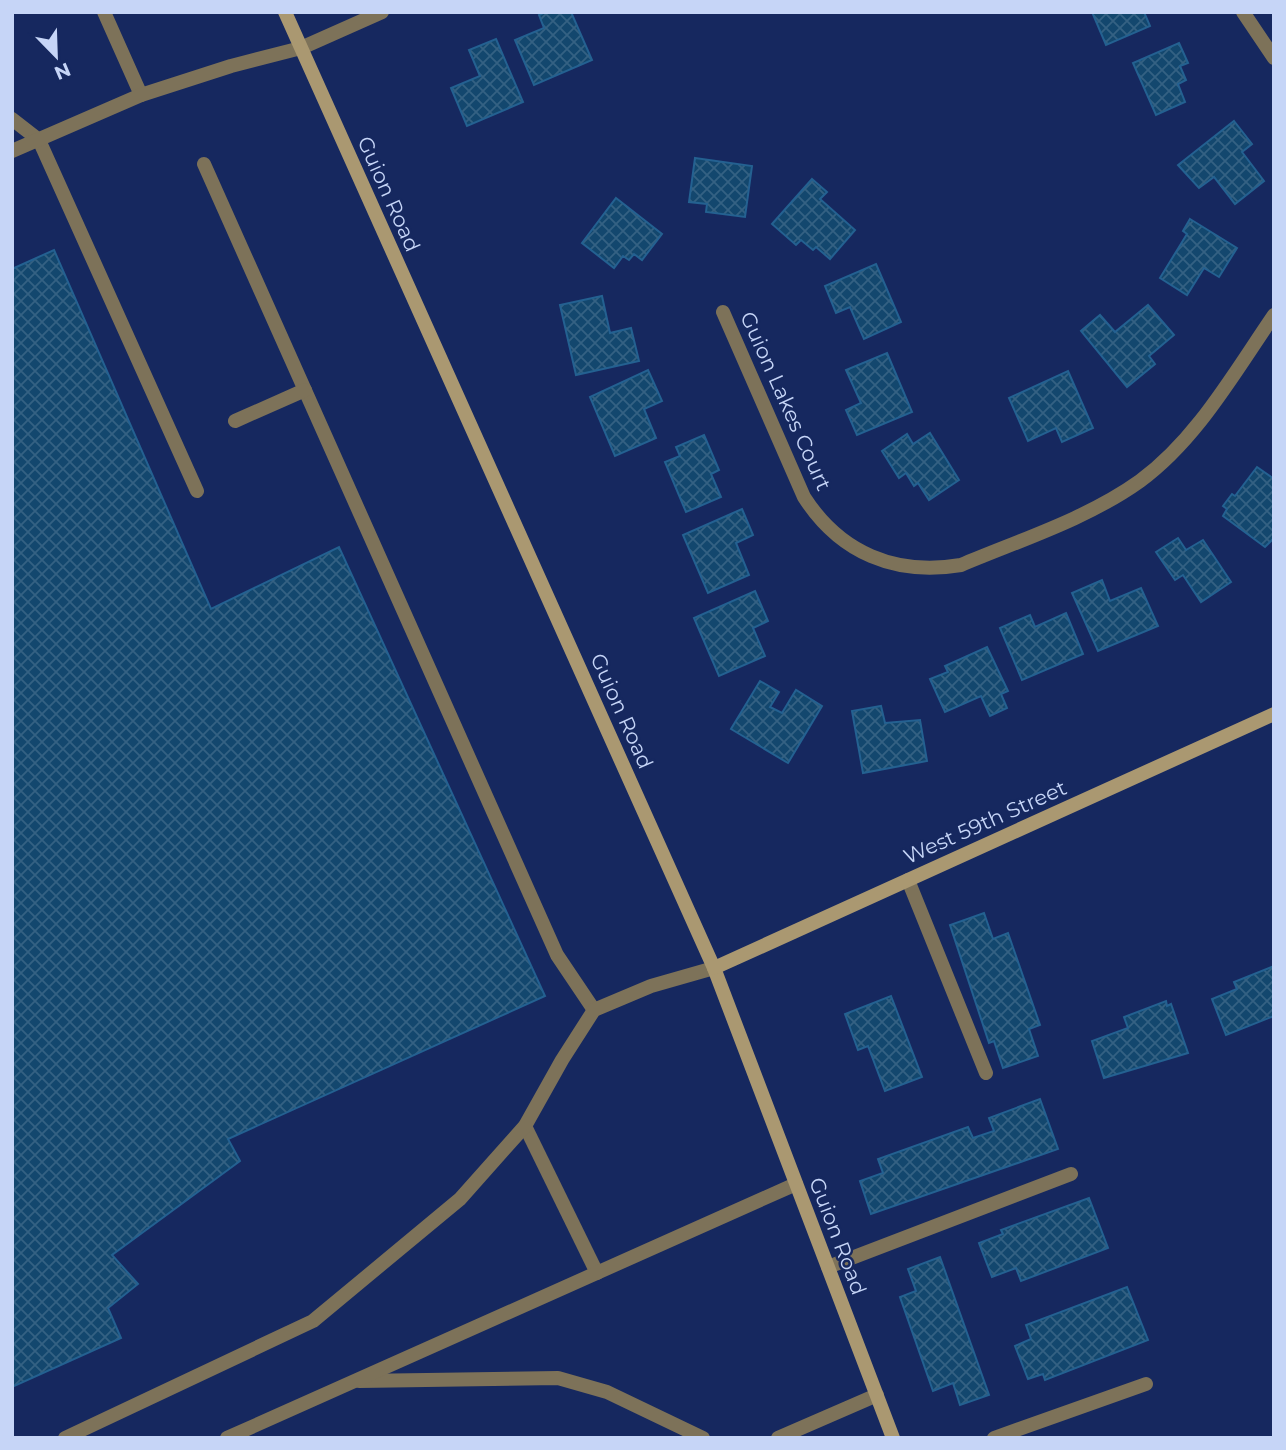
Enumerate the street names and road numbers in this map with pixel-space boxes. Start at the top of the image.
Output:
street label: Guion Road [352,132,426,256]
street label: Guion Lakes Court [735,308,837,494]
street label: Guion Road [585,649,659,773]
street label: West 59th Street [900,775,1070,869]
street label: Guion Road [804,1174,872,1298]

